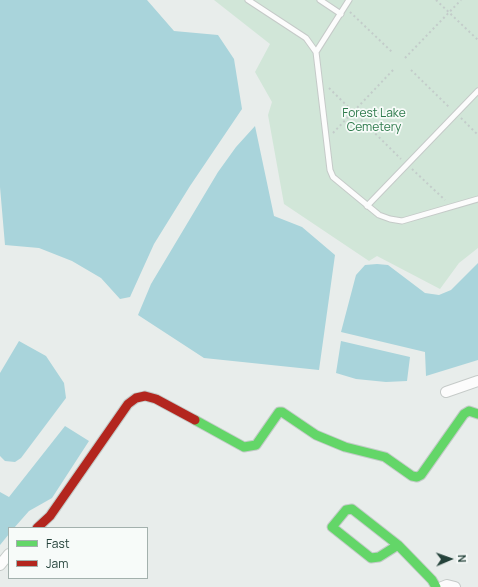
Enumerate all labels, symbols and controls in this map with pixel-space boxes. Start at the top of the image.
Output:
park label: Forest Lake Cemetery [342,107,406,135]
legend [8,527,148,579]
text: Fast [46,535,70,552]
north arrow [430,539,470,579]
text: N [455,554,470,563]
text: Jam [46,555,68,572]

